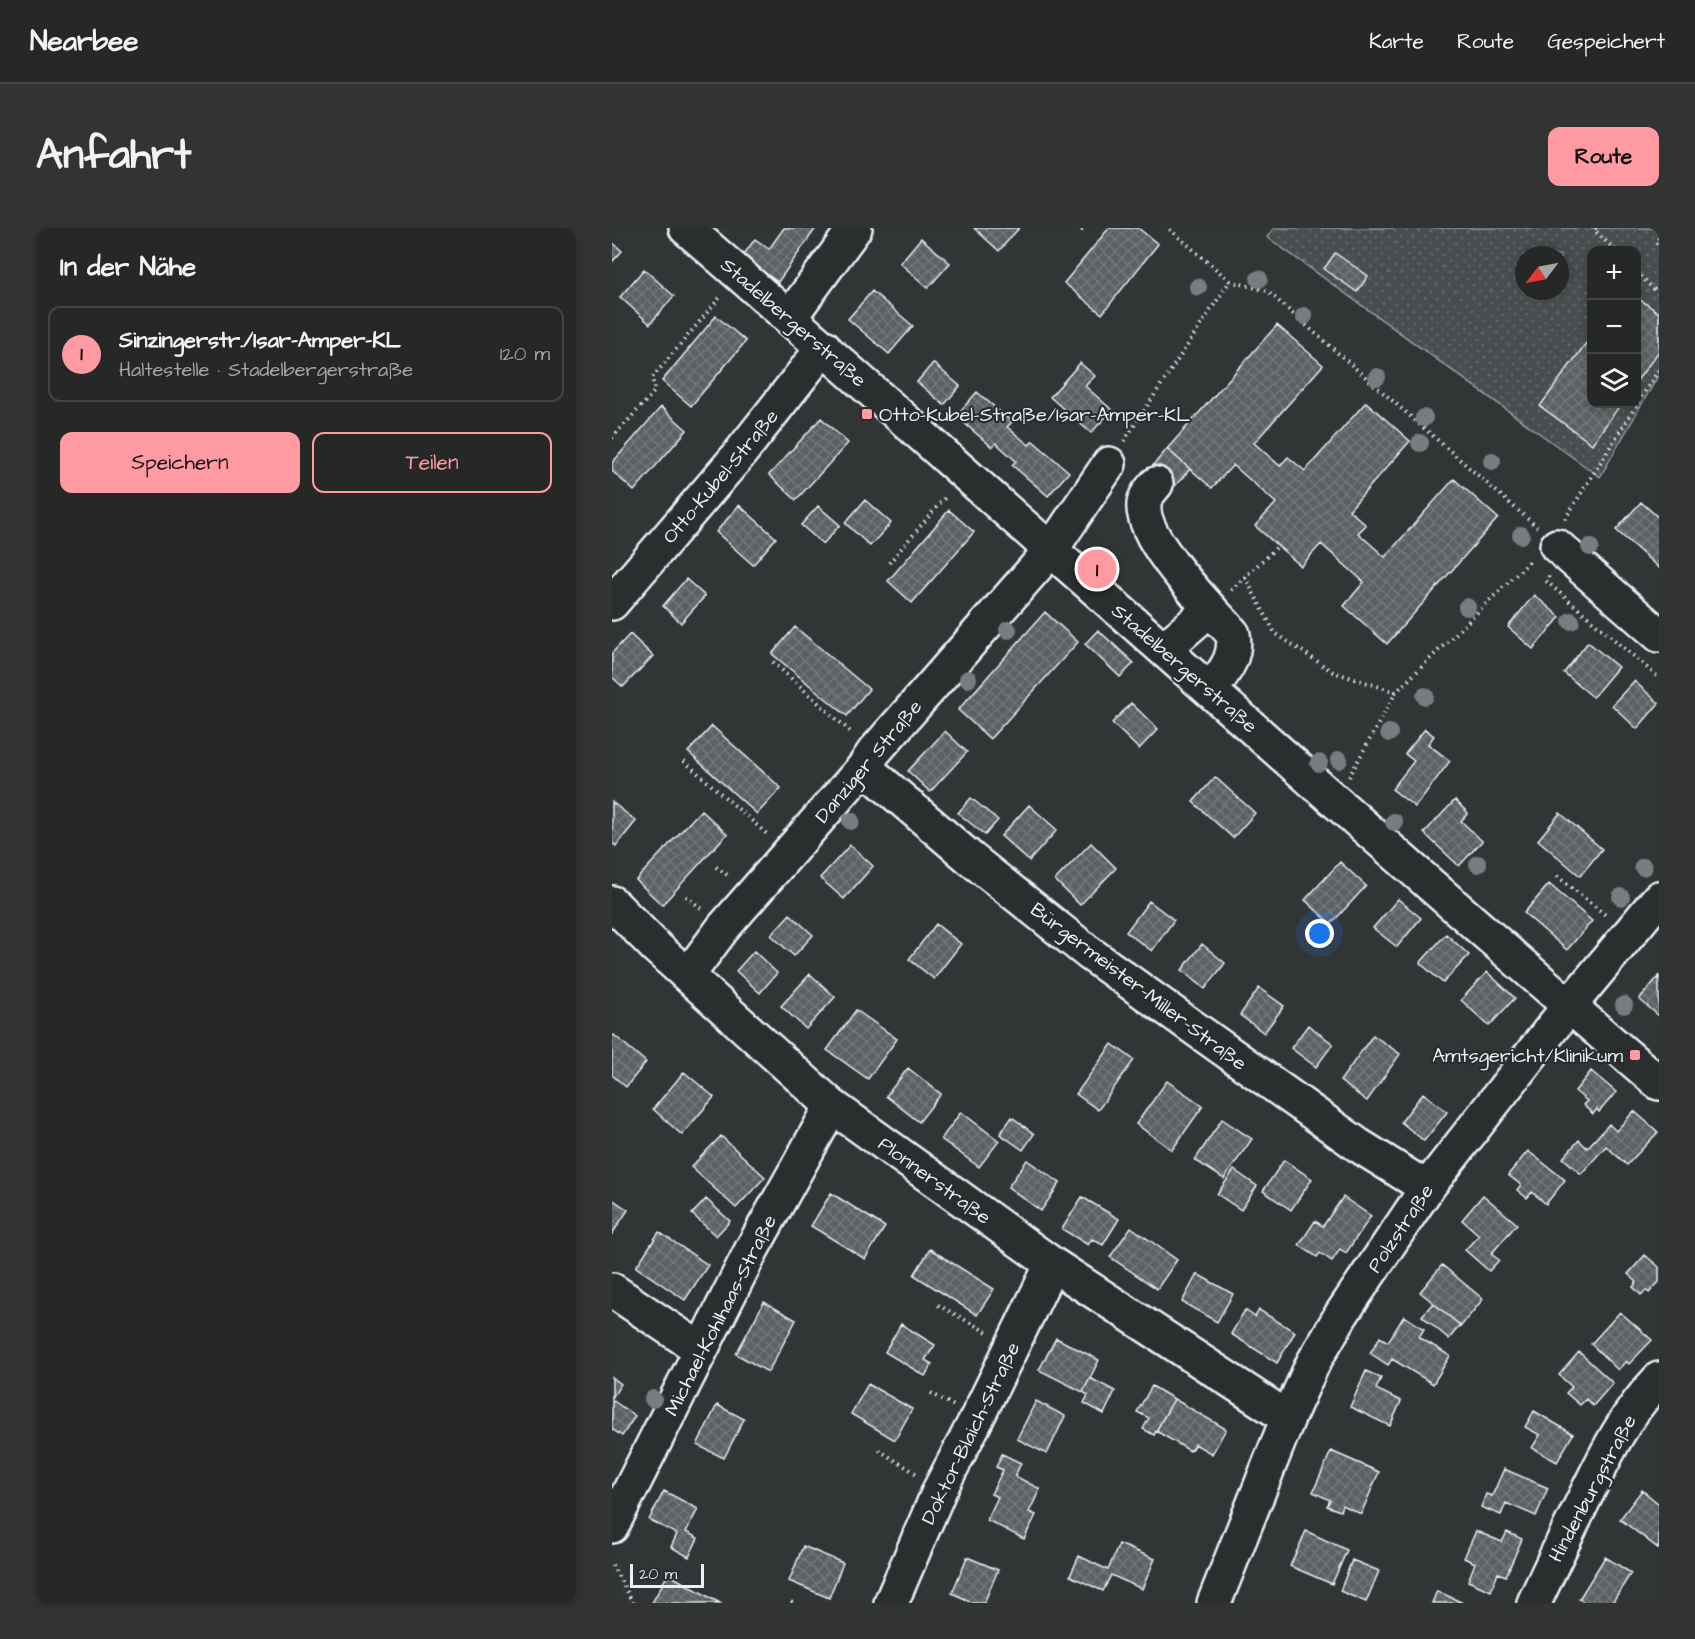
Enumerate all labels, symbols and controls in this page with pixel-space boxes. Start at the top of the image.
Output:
text: Nearbee [30,22,138,61]
text: Karte [1369,27,1424,56]
text: Route [1457,27,1514,56]
text: Gespeichert [1547,27,1665,56]
text: Anfahrt [36,127,191,185]
button: Route [1548,127,1659,186]
north arrow [1515,246,1569,300]
map controls [1587,246,1641,408]
button: + [1587,246,1641,300]
text: In der Nähe [60,249,196,285]
street label: Stadelbergerstraße [714,252,872,395]
button: − [1587,300,1641,354]
text: Sinzingerstr./Isar-Amper-KL [119,325,401,356]
text: 1 [80,340,83,368]
text: 120 m [500,340,550,368]
button: layers [1587,354,1641,408]
text: Haltestelle · Stadelbergerstraße [119,356,413,384]
place label: Otto-Kubel-Straße/Isar-Amper-KL [879,401,1190,429]
street label: Otto-Kubel-Straße [656,403,786,550]
marker: Otto-Kubel-Straße/Isar-Amper-KL [860,407,874,421]
button: Speichern [60,432,300,493]
button: Teilen [312,432,552,493]
pin: 1 [1078,546,1116,592]
street label: Stadelbergerstraße [1105,598,1263,741]
street label: Danziger Straße [809,694,930,830]
street label: Bürgermeister-Miller-Straße [1024,896,1253,1078]
your location [1305,919,1334,948]
place label: Amtsgericht/Klinikum [1432,1042,1623,1071]
marker: Amtsgericht/Klinikum [1628,1048,1642,1062]
street label: Plonnerstraße [872,1130,997,1231]
street label: Polzstraße [1361,1179,1441,1278]
street label: Michael-Kohlhaas-Straße [658,1210,784,1421]
street label: Doktor-Blaich-Straße [915,1337,1027,1529]
street label: Hindenburgstraße [1542,1410,1645,1568]
scale bar [630,1561,704,1588]
text: 20 m [639,1563,677,1585]

